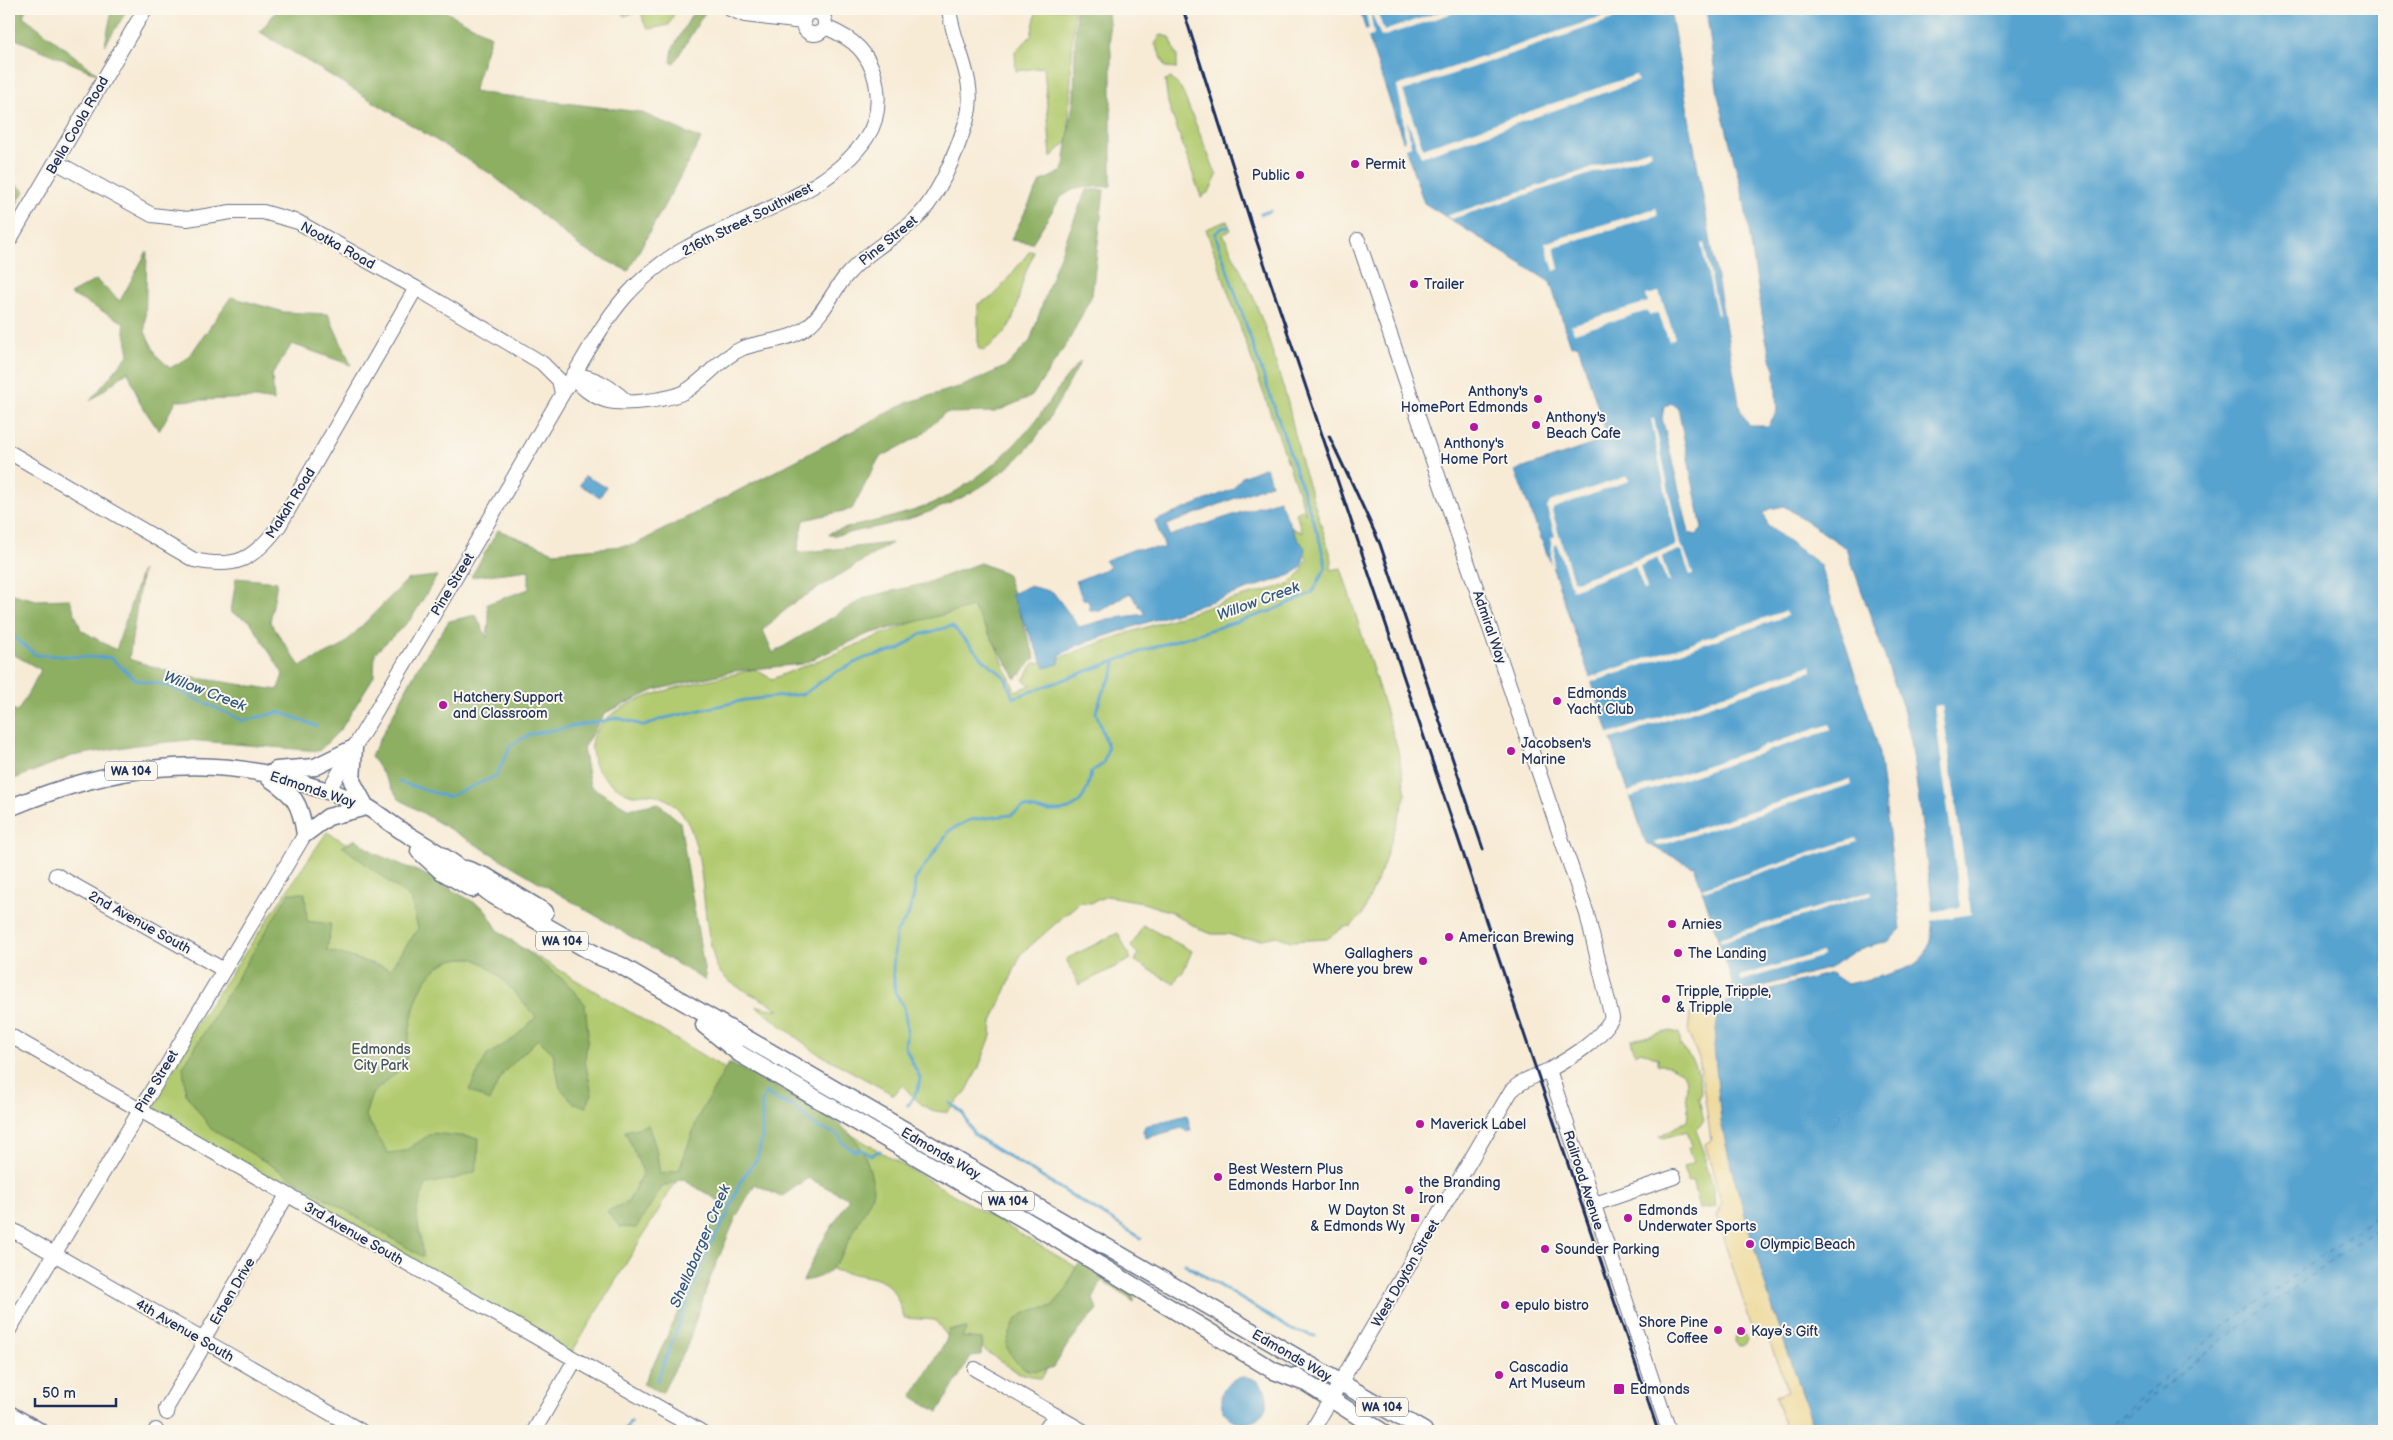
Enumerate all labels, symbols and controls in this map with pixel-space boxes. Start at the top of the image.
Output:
street label: Bella Coola Road [43,73,112,177]
place label: Permit [1365,156,1406,173]
marker: Permit [1349,158,1361,170]
place label: Public [1252,167,1290,184]
marker: Public [1294,169,1306,181]
street label: 216th Street Southwest [679,179,816,260]
street label: Pine Street [856,211,921,269]
street label: Nootka Road [297,218,378,273]
place label: Trailer [1424,276,1465,293]
marker: Trailer [1408,278,1420,290]
place label: Anthony's HomePort Edmonds [1401,383,1528,416]
marker: Anthony's HomePort Edmonds [1532,393,1544,405]
place label: Anthony's Beach Cafe [1546,409,1621,442]
marker: Anthony's Beach Cafe [1530,419,1542,431]
marker: Anthony's Home Port [1468,421,1480,433]
place label: Anthony's Home Port [1440,435,1508,468]
street label: Makah Road [262,465,319,542]
street label: Pine Street [427,549,478,619]
water label: Willow Creek [1214,577,1303,625]
street label: Admiral Way [1469,588,1510,667]
water label: Willow Creek [161,667,249,716]
place label: Edmonds Yacht Club [1566,685,1634,718]
place label: Hatchery Support and Classroom [453,689,564,722]
marker: Edmonds Yacht Club [1551,695,1563,707]
marker: Hatchery Support and Classroom [437,699,449,711]
place label: Jacobsen's Marine [1521,735,1591,768]
marker: Jacobsen's Marine [1505,745,1517,757]
road number: WA 104 [105,761,157,780]
street label: Edmonds Way [268,768,358,812]
street label: 2nd Avenue South [86,887,194,958]
place label: Arnies [1682,916,1722,933]
marker: Arnies [1666,918,1678,930]
place label: American Brewing [1459,929,1574,946]
road number: WA 104 [536,931,588,950]
marker: American Brewing [1443,931,1455,943]
place label: Gallaghers Where you brew [1313,945,1414,978]
place label: The Landing [1688,945,1767,962]
marker: The Landing [1672,947,1684,959]
marker: Gallaghers Where you brew [1417,955,1429,967]
place label: Tripple, Tripple, & Tripple [1676,983,1771,1016]
marker: Tripple, Tripple, & Tripple [1660,993,1672,1005]
park label: Edmonds City Park [351,1041,411,1074]
street label: Pine Street [131,1046,182,1116]
place label: Maverick Label [1430,1116,1526,1133]
marker: Maverick Label [1414,1118,1426,1130]
street label: Edmonds Way [898,1124,984,1183]
street label: Railroad Avenue [1559,1128,1608,1232]
place label: Best Western Plus Edmonds Harbor Inn [1228,1161,1360,1194]
marker: Best Western Plus Edmonds Harbor Inn [1212,1171,1224,1183]
place label: the Branding Iron [1419,1174,1501,1207]
water label: Shellabarger Creek [666,1181,735,1311]
marker: the Branding Iron [1403,1184,1415,1196]
road number: WA 104 [982,1192,1034,1210]
street label: 3rd Avenue South [301,1198,407,1269]
place label: W Dayton St & Edmonds Wy [1310,1202,1406,1235]
place label: Edmonds Underwater Sports [1638,1202,1756,1235]
marker: W Dayton St & Edmonds Wy [1409,1212,1421,1224]
marker: Edmonds Underwater Sports [1622,1212,1634,1224]
street label: West Dayton Street [1368,1216,1443,1330]
place label: Olympic Beach [1760,1236,1856,1253]
marker: Olympic Beach [1744,1238,1756,1250]
place label: Sounder Parking [1555,1241,1659,1258]
marker: Sounder Parking [1539,1243,1551,1255]
street label: Erben Drive [206,1254,259,1328]
street label: 4th Avenue South [132,1295,237,1366]
place label: epulo bistro [1515,1297,1589,1314]
marker: epulo bistro [1499,1299,1511,1311]
place label: Shore Pine Coffee [1639,1314,1708,1347]
place label: Kayə’s Gift [1751,1323,1819,1340]
marker: Shore Pine Coffee [1712,1324,1724,1336]
marker: Kayə’s Gift [1735,1325,1747,1337]
street label: Edmonds Way [1249,1326,1335,1385]
place label: Cascadia Art Museum [1509,1359,1585,1392]
marker: Cascadia Art Museum [1493,1369,1505,1381]
scale bar [35,1375,116,1407]
place label: Edmonds [1630,1381,1690,1398]
marker: Edmonds [1612,1382,1626,1396]
text: 50 m [42,1384,76,1403]
road number: WA 104 [1356,1398,1408,1416]

